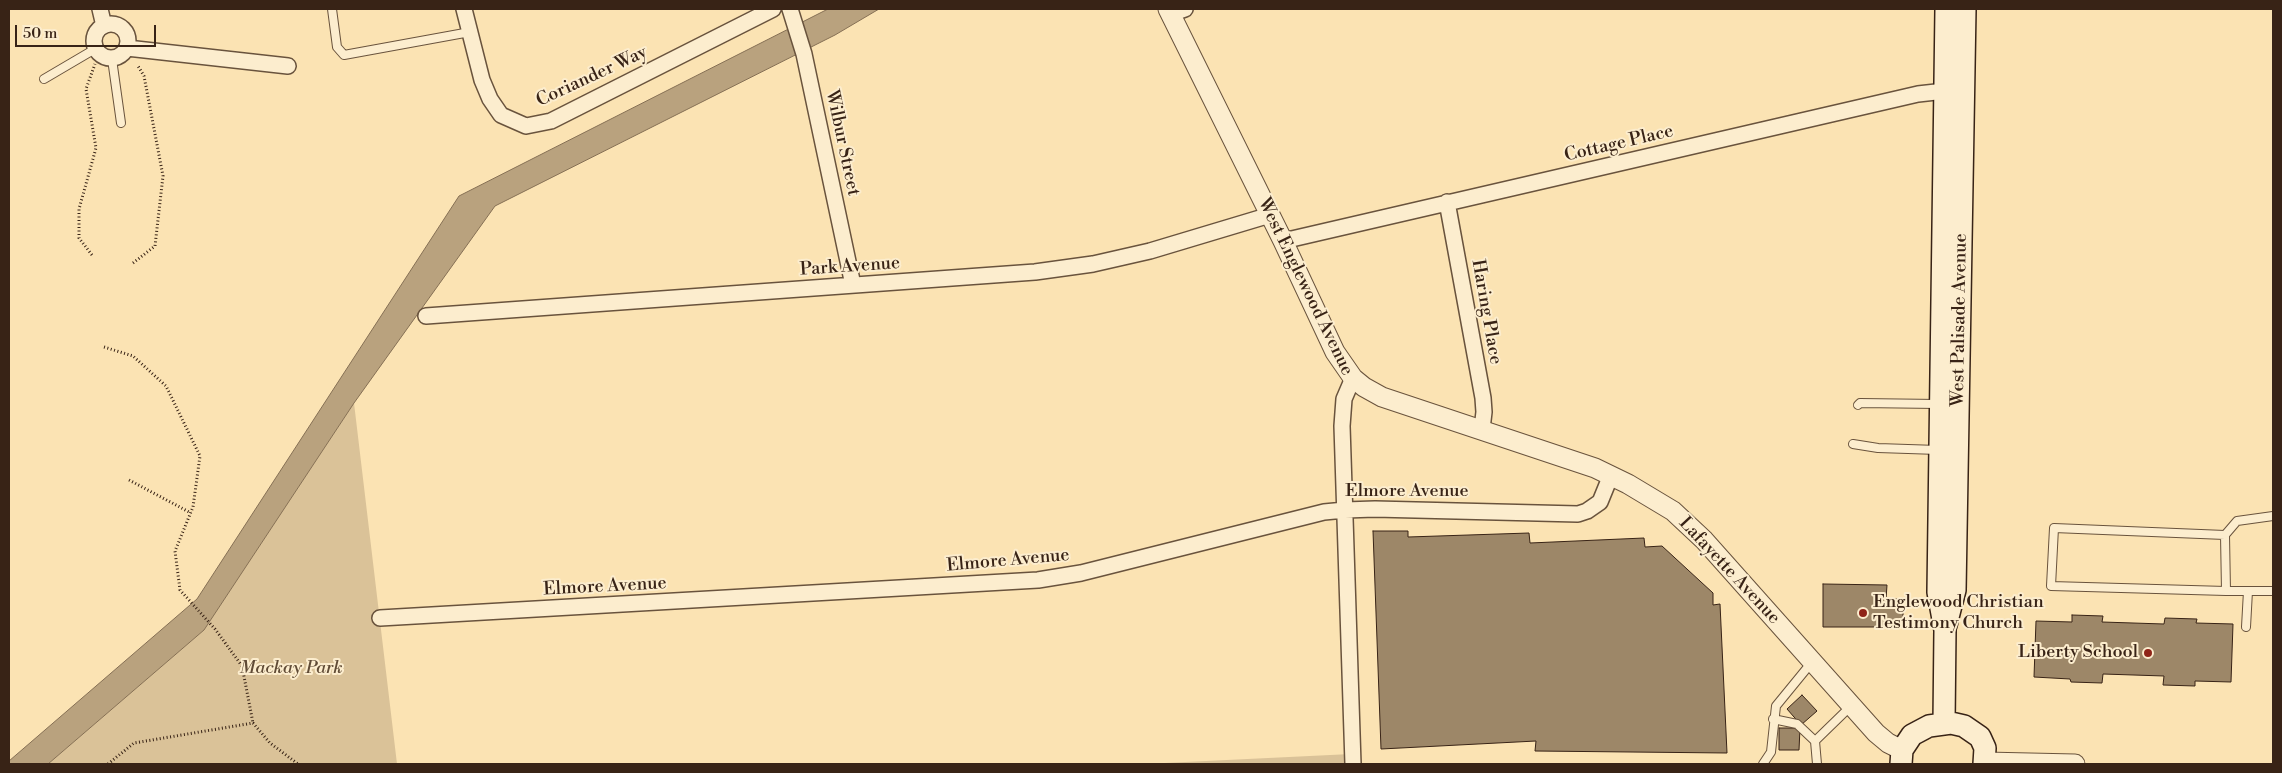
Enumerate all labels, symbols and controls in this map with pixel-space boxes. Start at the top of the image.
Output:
scale bar [18,15,159,47]
text: 50 m [23,24,57,43]
street label: Coriander Way [533,42,651,112]
street label: Wilbur Street [820,88,864,198]
street label: Cottage Place [1562,121,1676,167]
street label: West Englewood Avenue [1253,195,1357,379]
street label: West Palisade Avenue [1948,233,1972,407]
street label: Park Avenue [799,253,901,281]
street label: Haring Place [1466,258,1506,366]
street label: Elmore Avenue [1345,481,1469,503]
street label: Lafayette Avenue [1674,513,1784,629]
street label: Elmore Avenue [946,545,1070,577]
street label: Elmore Avenue [543,573,667,601]
place label: Englewood Christian Testimony Church [1873,592,2044,634]
marker: Englewood Christian Testimony Church [1857,607,1869,619]
place label: Liberty School [2018,642,2138,664]
marker: Liberty School [2142,647,2154,659]
park label: Mackay Park [239,658,343,680]

